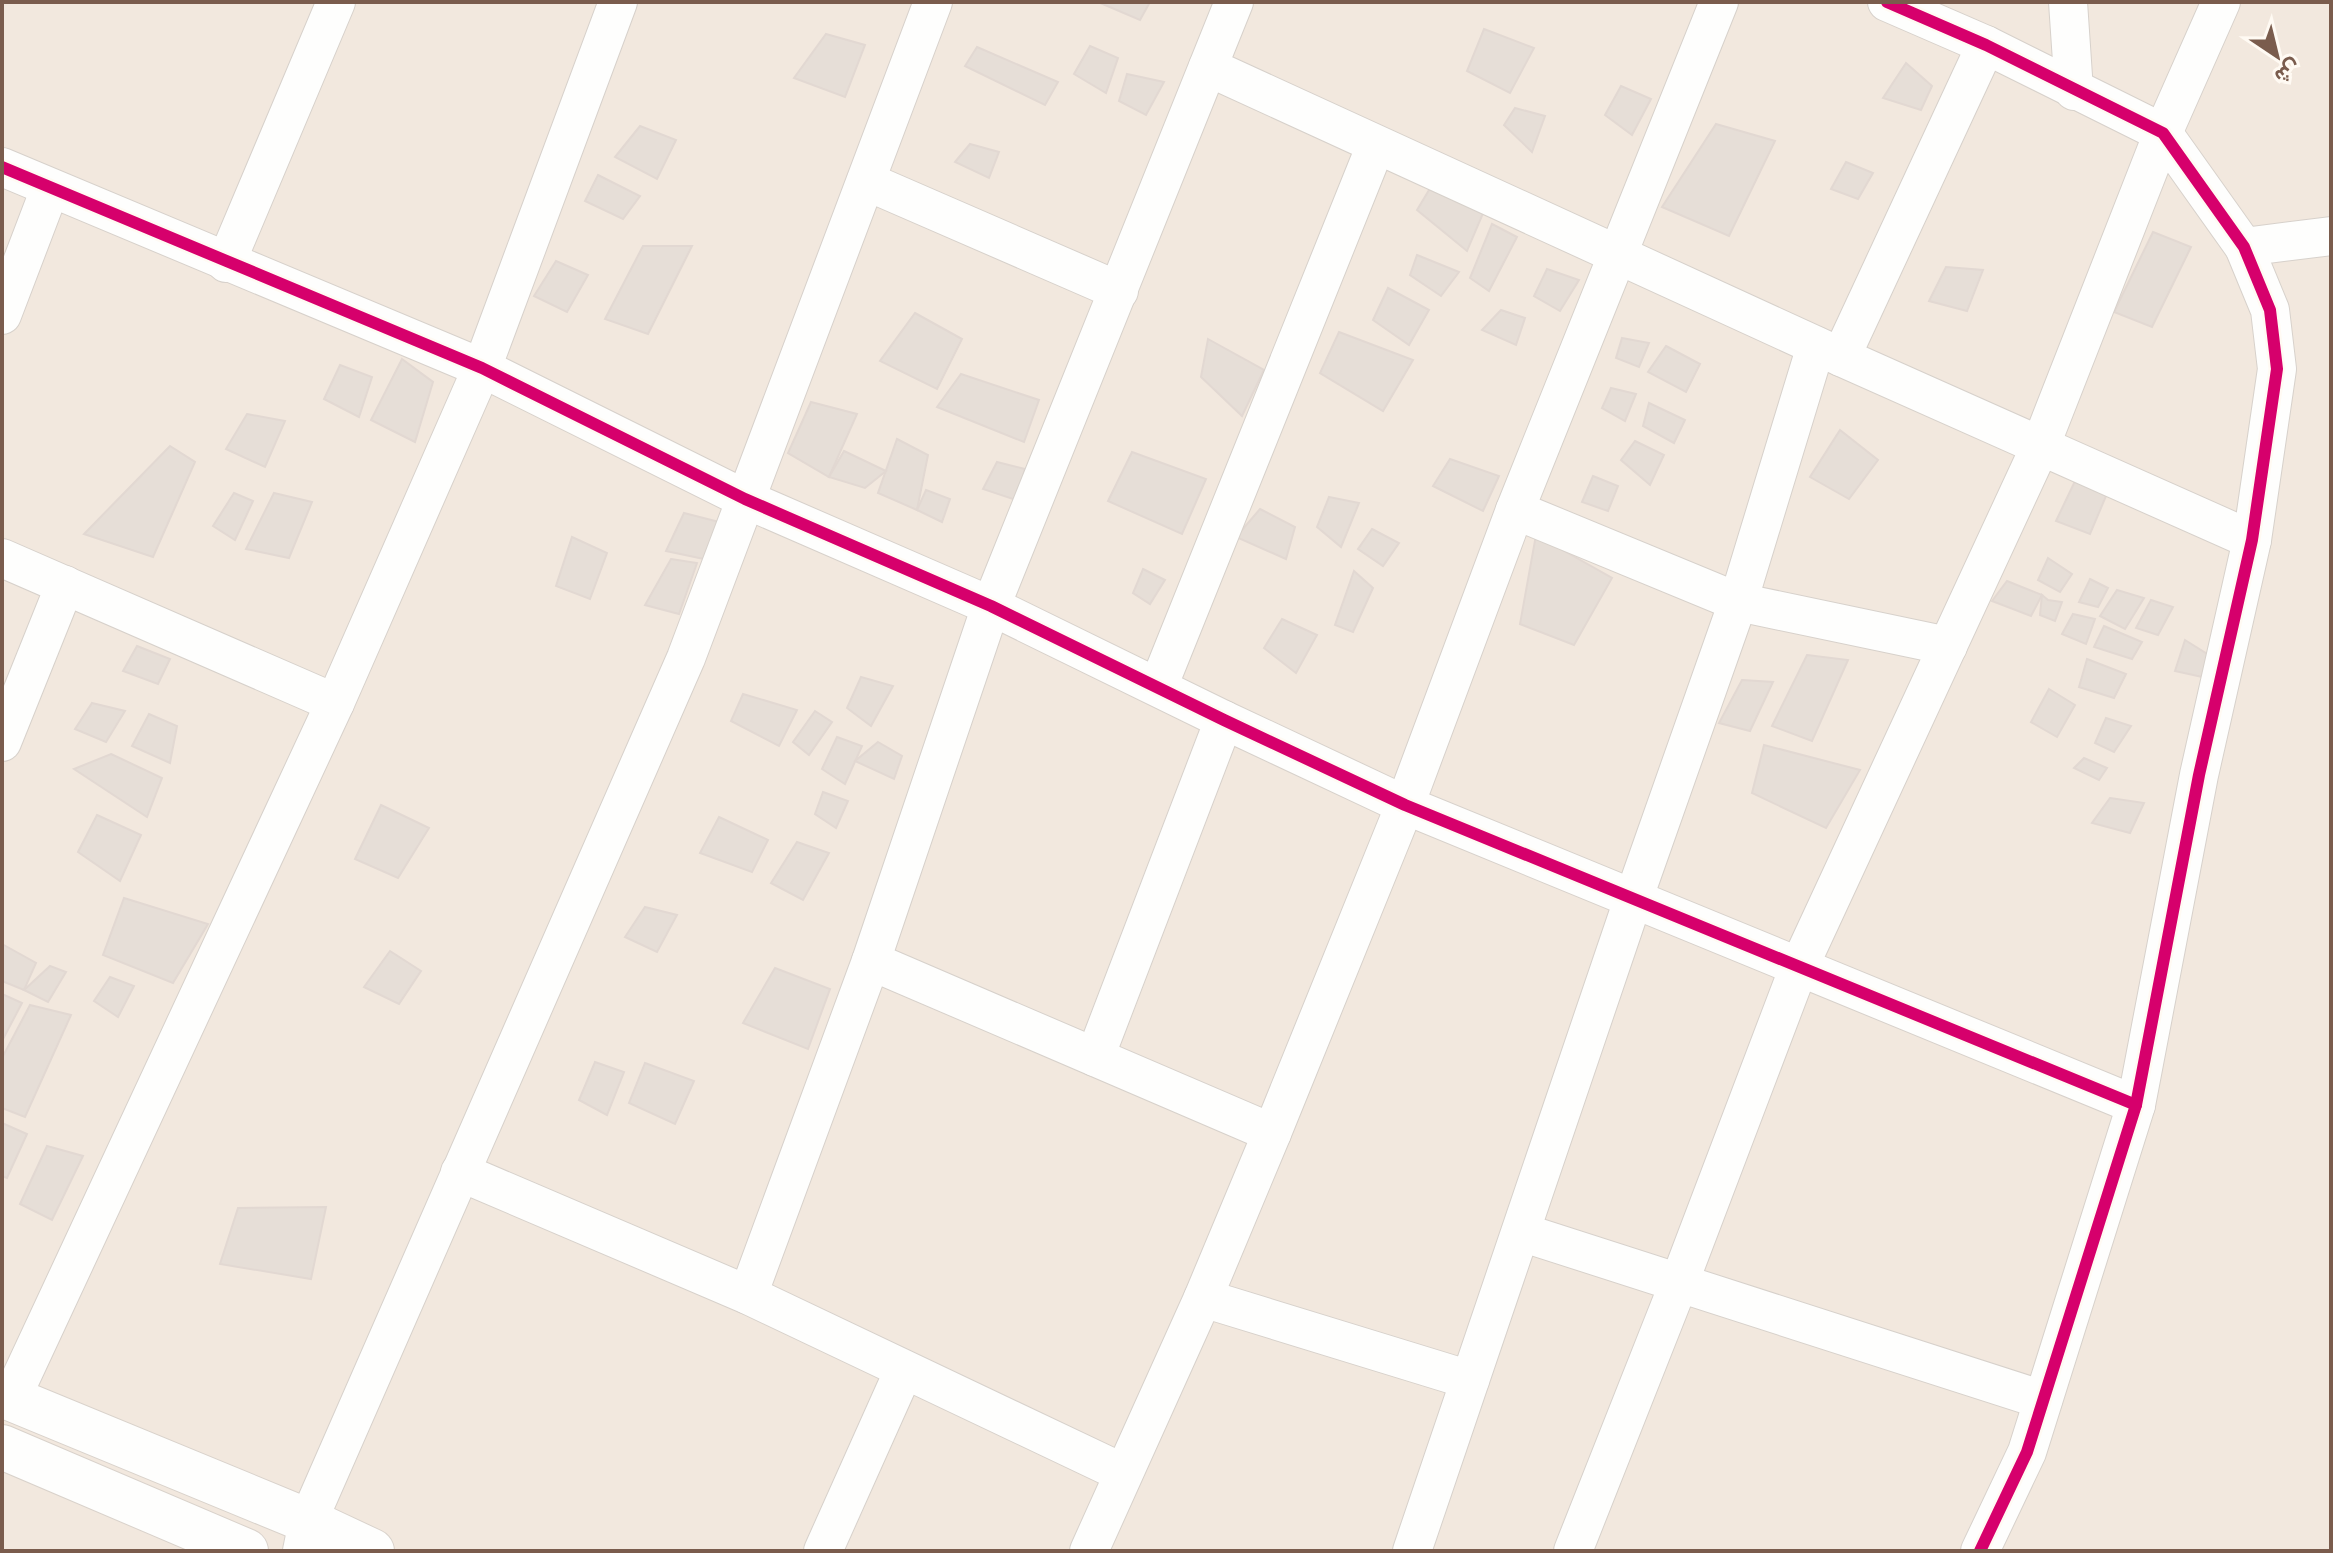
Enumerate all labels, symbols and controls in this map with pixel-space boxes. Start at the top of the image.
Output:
north arrow [2237,16,2317,96]
text: ش [2268,52,2308,92]

